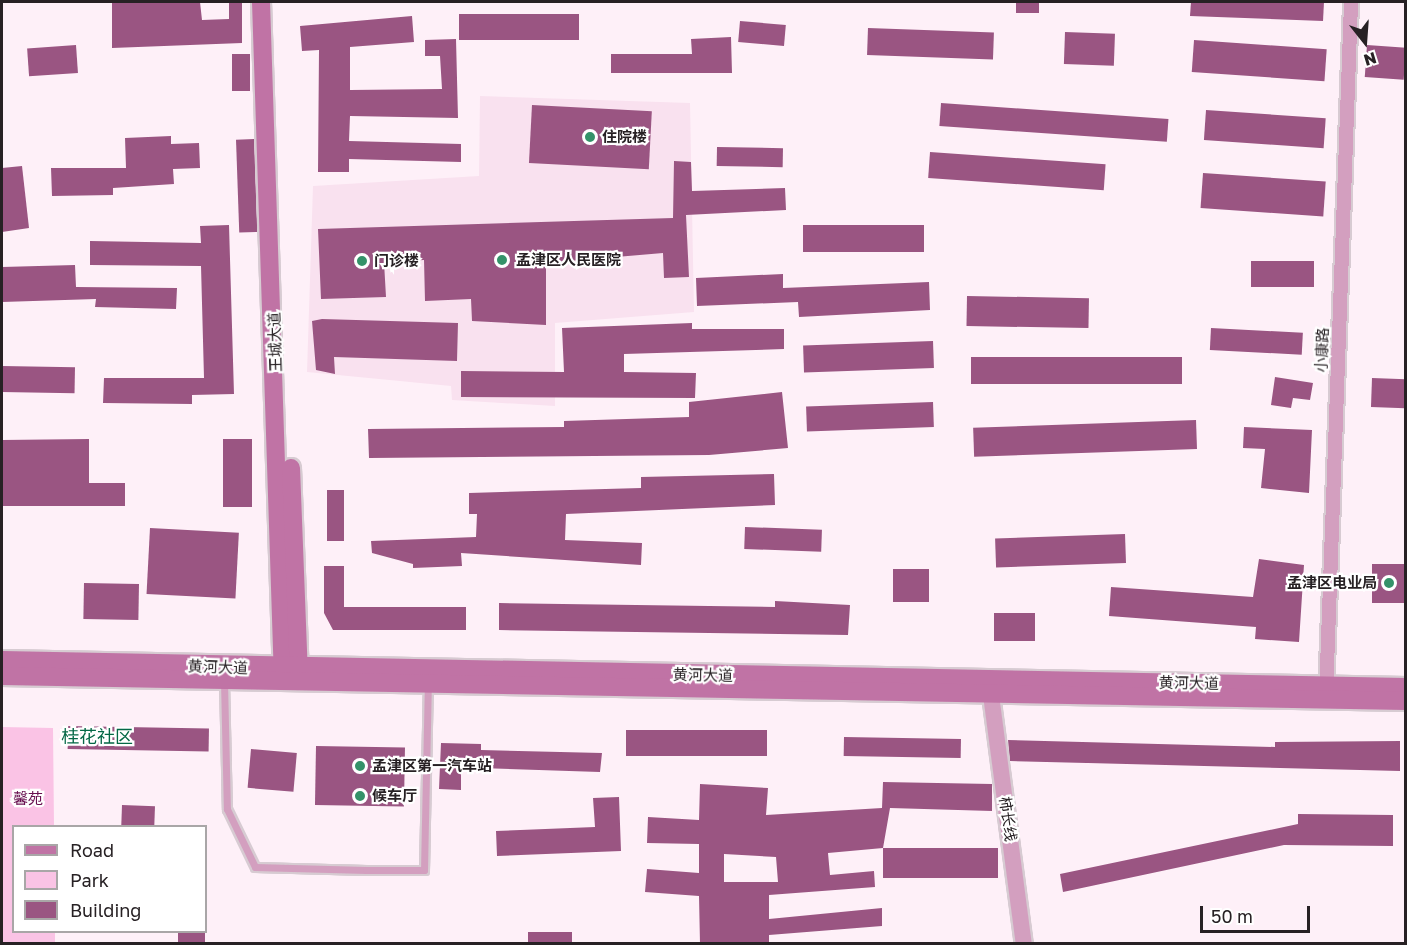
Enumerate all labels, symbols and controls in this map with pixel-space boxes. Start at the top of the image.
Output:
north arrow [1335,12,1395,72]
text: N [1362,48,1379,71]
place label: 住院楼 [602,128,647,146]
marker: 住院楼 [583,130,597,144]
marker: 孟津区人民医院 [493,251,511,269]
place label: 孟津区人民医院 [516,251,621,269]
place label: 门诊楼 [374,252,419,270]
marker: 门诊楼 [355,254,369,268]
street label: 王城大道 [265,312,285,372]
street label: 小康路 [1312,327,1332,373]
place label: 孟津区电业局 [1287,574,1377,592]
marker: 孟津区电业局 [1382,576,1396,590]
street label: 黄河大道 [188,657,248,677]
street label: 黄河大道 [673,665,733,685]
street label: 黄河大道 [1159,673,1219,693]
district label: 桂花社区 [61,725,133,747]
place label: 孟津区第一汽车站 [372,757,492,775]
marker: 孟津区第一汽车站 [353,759,367,773]
place label: 候车厅 [372,787,417,805]
marker: 候车厅 [353,789,367,803]
park label: 馨苑 [13,790,43,808]
street label: 柿长线 [996,795,1020,843]
legend [12,825,207,933]
text: Road [70,839,114,861]
text: Park [70,869,109,891]
scale bar [1203,894,1312,932]
text: Building [70,899,141,921]
text: 50 m [1211,905,1253,927]

